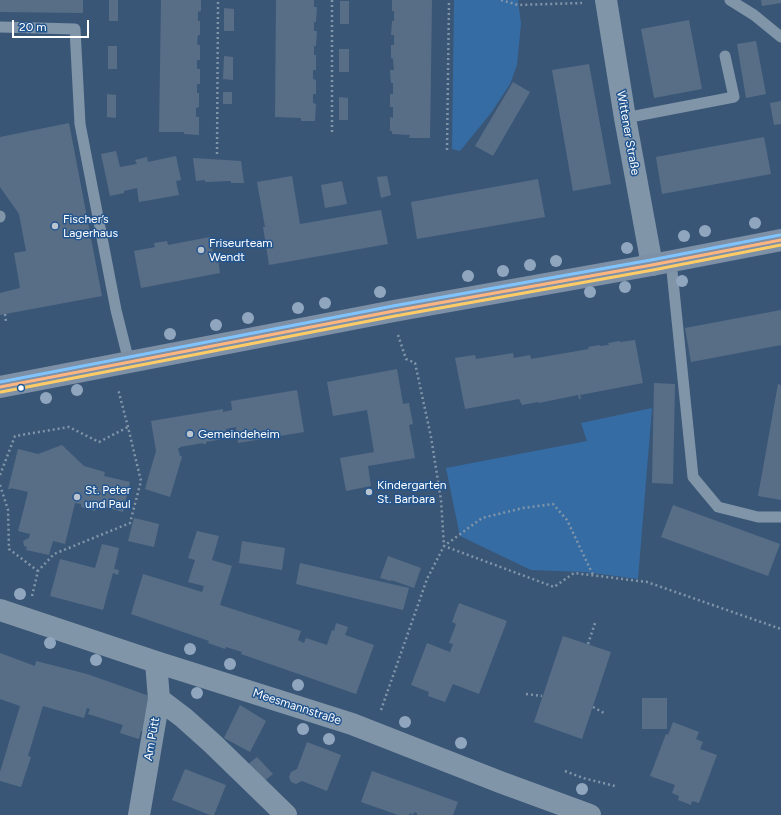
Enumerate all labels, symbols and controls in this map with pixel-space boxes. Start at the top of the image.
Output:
scale bar [14,12,91,38]
text: 20 m [19,20,47,34]
street label: Wittener Straße [613,90,643,176]
place label: Fischer’s Lagerhaus [63,212,118,240]
marker: Fischer’s Lagerhaus [50,221,60,231]
place label: Friseurteam Wendt [209,236,273,264]
marker: Friseurteam Wendt [196,245,206,255]
unlabelled marker [16,383,26,393]
place label: Gemeindeheim [198,427,280,441]
marker: Gemeindeheim [185,429,195,439]
place label: Kindergarten St. Barbara [377,478,446,506]
place label: St. Peter und Paul [85,483,131,511]
marker: Kindergarten St. Barbara [364,487,374,497]
marker: St. Peter und Paul [72,492,82,502]
street label: Meesmannstraße [251,686,343,728]
street label: Am Pütt [141,716,163,762]

